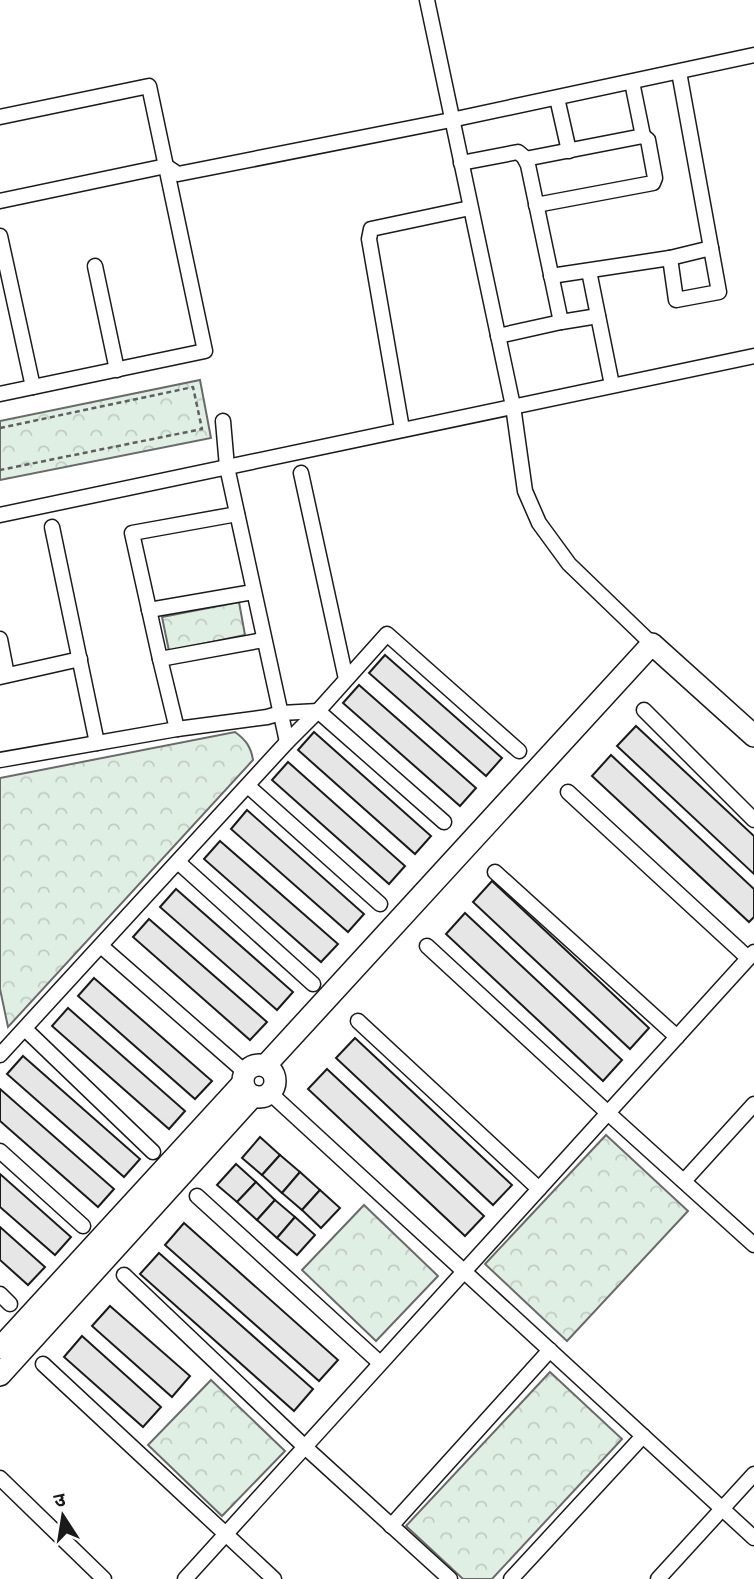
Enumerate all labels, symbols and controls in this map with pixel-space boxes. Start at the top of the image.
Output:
north arrow [28,1481,98,1551]
text: उ [52,1487,68,1512]

